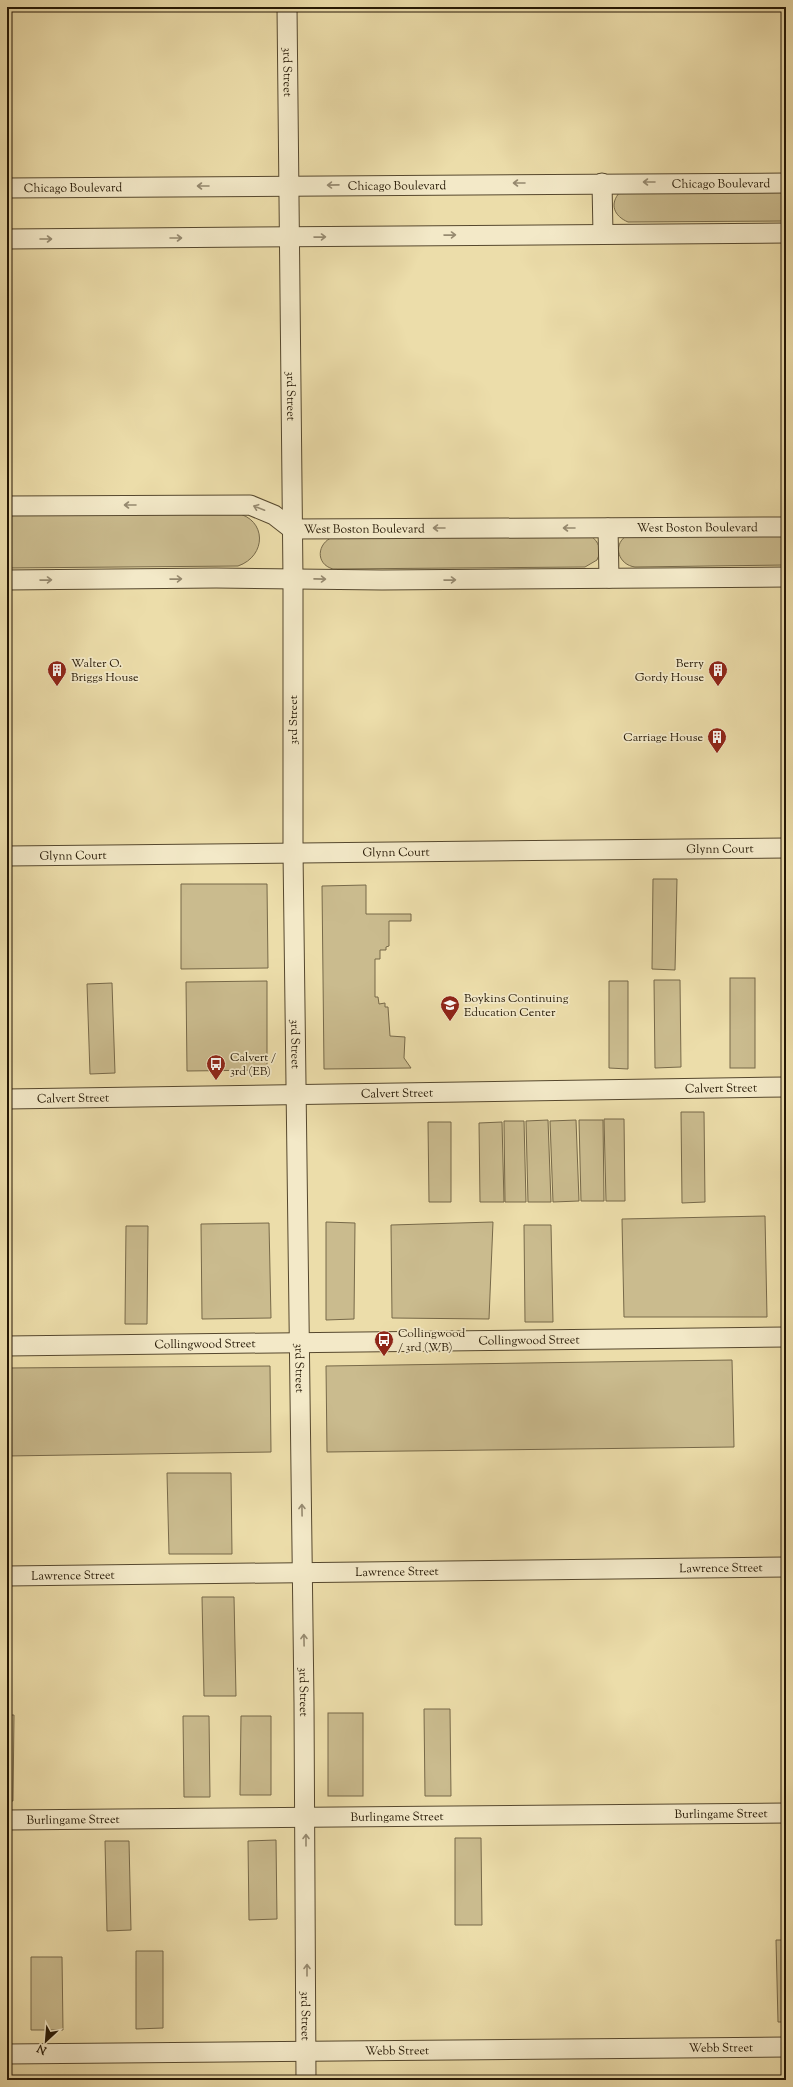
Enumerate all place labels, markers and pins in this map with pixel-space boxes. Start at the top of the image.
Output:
place label: Walter O. Briggs House [71,655,139,687]
place label: Berry Gordy House [635,655,704,687]
building icon: Walter O. Briggs House [46,659,68,687]
building icon: Berry Gordy House [707,659,729,687]
building icon: Carriage House [706,726,728,754]
place label: Carriage House [623,729,703,747]
place label: Boykins Continuing Education Center [464,990,569,1022]
school or university icon: Boykins Continuing Education Center [439,994,461,1022]
place label: Calvert / 3rd (EB) [230,1049,276,1081]
bus stop icon: Calvert / 3rd (EB) [205,1053,227,1081]
place label: Collingwood / 3rd (WB) [398,1325,466,1357]
bus stop icon: Collingwood / 3rd (WB) [373,1329,395,1357]

